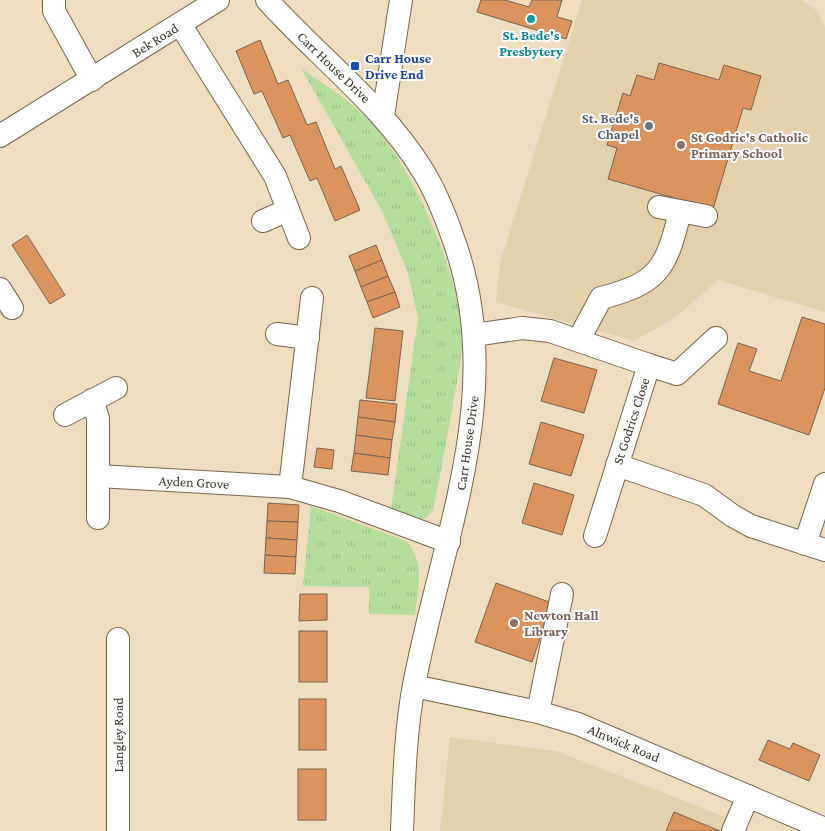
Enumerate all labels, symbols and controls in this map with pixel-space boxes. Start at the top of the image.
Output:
marker: St. Bede's Presbytery [525,13,537,25]
street label: Bek Road [129,19,182,60]
place label: St. Bede's Presbytery [499,27,563,59]
street label: Carr House Drive [294,28,374,106]
place label: Carr House Drive End [365,50,432,82]
marker: Carr House Drive End [349,60,361,72]
place label: St. Bede's Chapel [582,110,639,142]
marker: St. Bede's Chapel [643,120,655,132]
place label: St Godric's Catholic Primary School [691,129,809,161]
marker: St Godric's Catholic Primary School [675,139,687,151]
street label: St Godrics Close [609,376,653,466]
street label: Carr House Drive [452,395,482,491]
street label: Ayden Grove [158,472,230,492]
place label: Newton Hall Library [524,607,599,639]
marker: Newton Hall Library [508,617,520,629]
street label: Langley Road [110,697,126,773]
street label: Alnwick Road [586,721,663,766]

